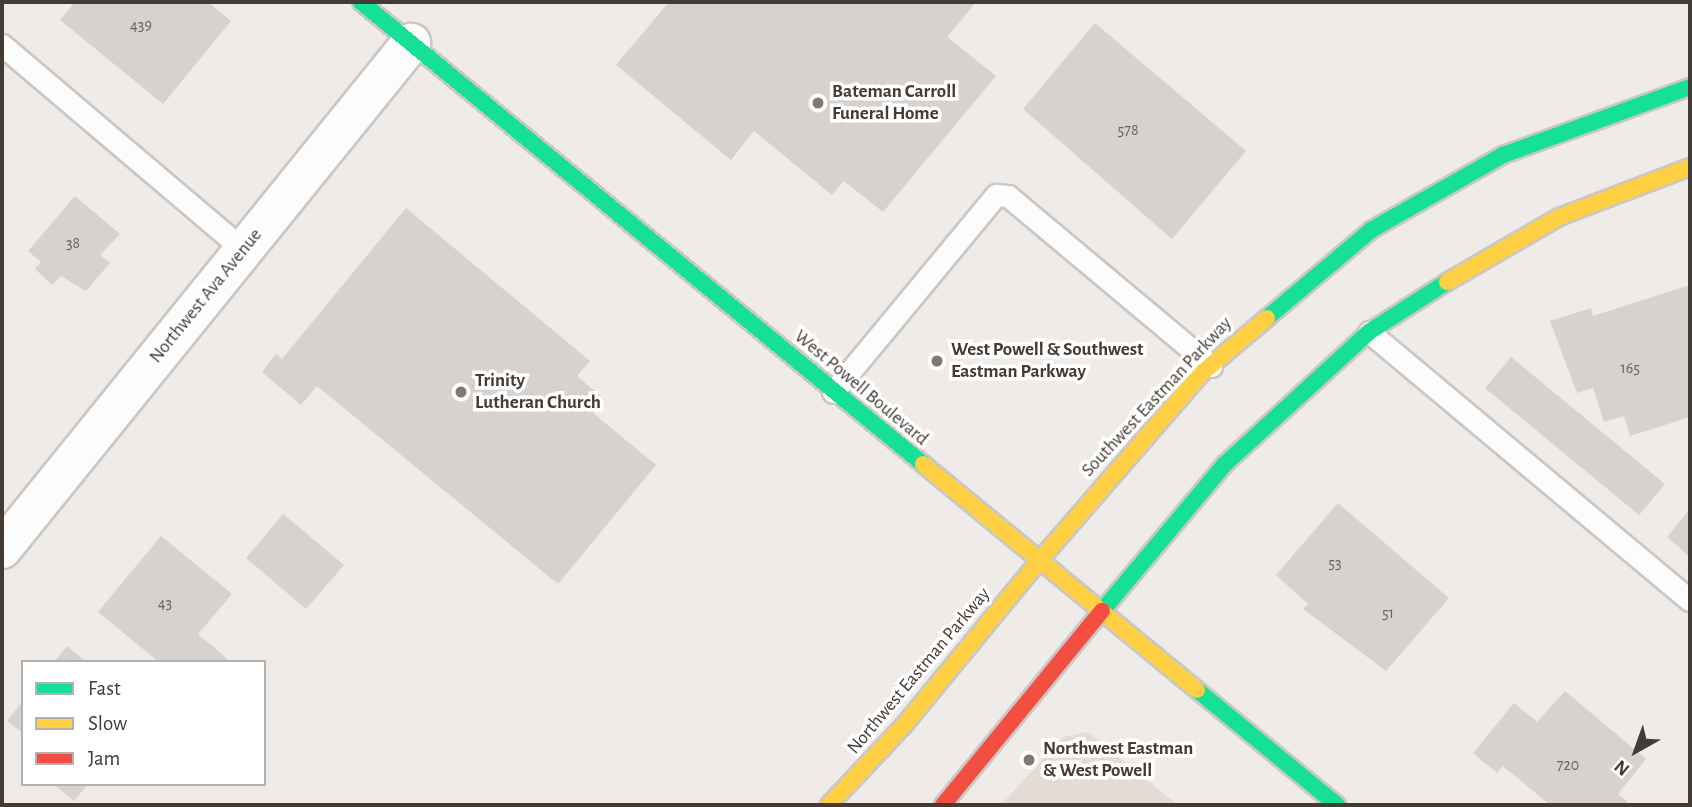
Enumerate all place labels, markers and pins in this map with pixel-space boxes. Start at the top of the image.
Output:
place label: Bateman Carroll Funeral Home [832,81,956,125]
marker: Bateman Carroll Funeral Home [810,95,826,111]
place label: West Powell & Southwest Eastman Parkway [951,339,1144,383]
marker: West Powell & Southwest Eastman Parkway [929,353,945,369]
place label: Trinity Lutheran Church [475,370,601,414]
marker: Trinity Lutheran Church [453,384,469,400]
place label: Northwest Eastman & West Powell [1043,738,1193,782]
marker: Northwest Eastman & West Powell [1021,752,1037,768]

